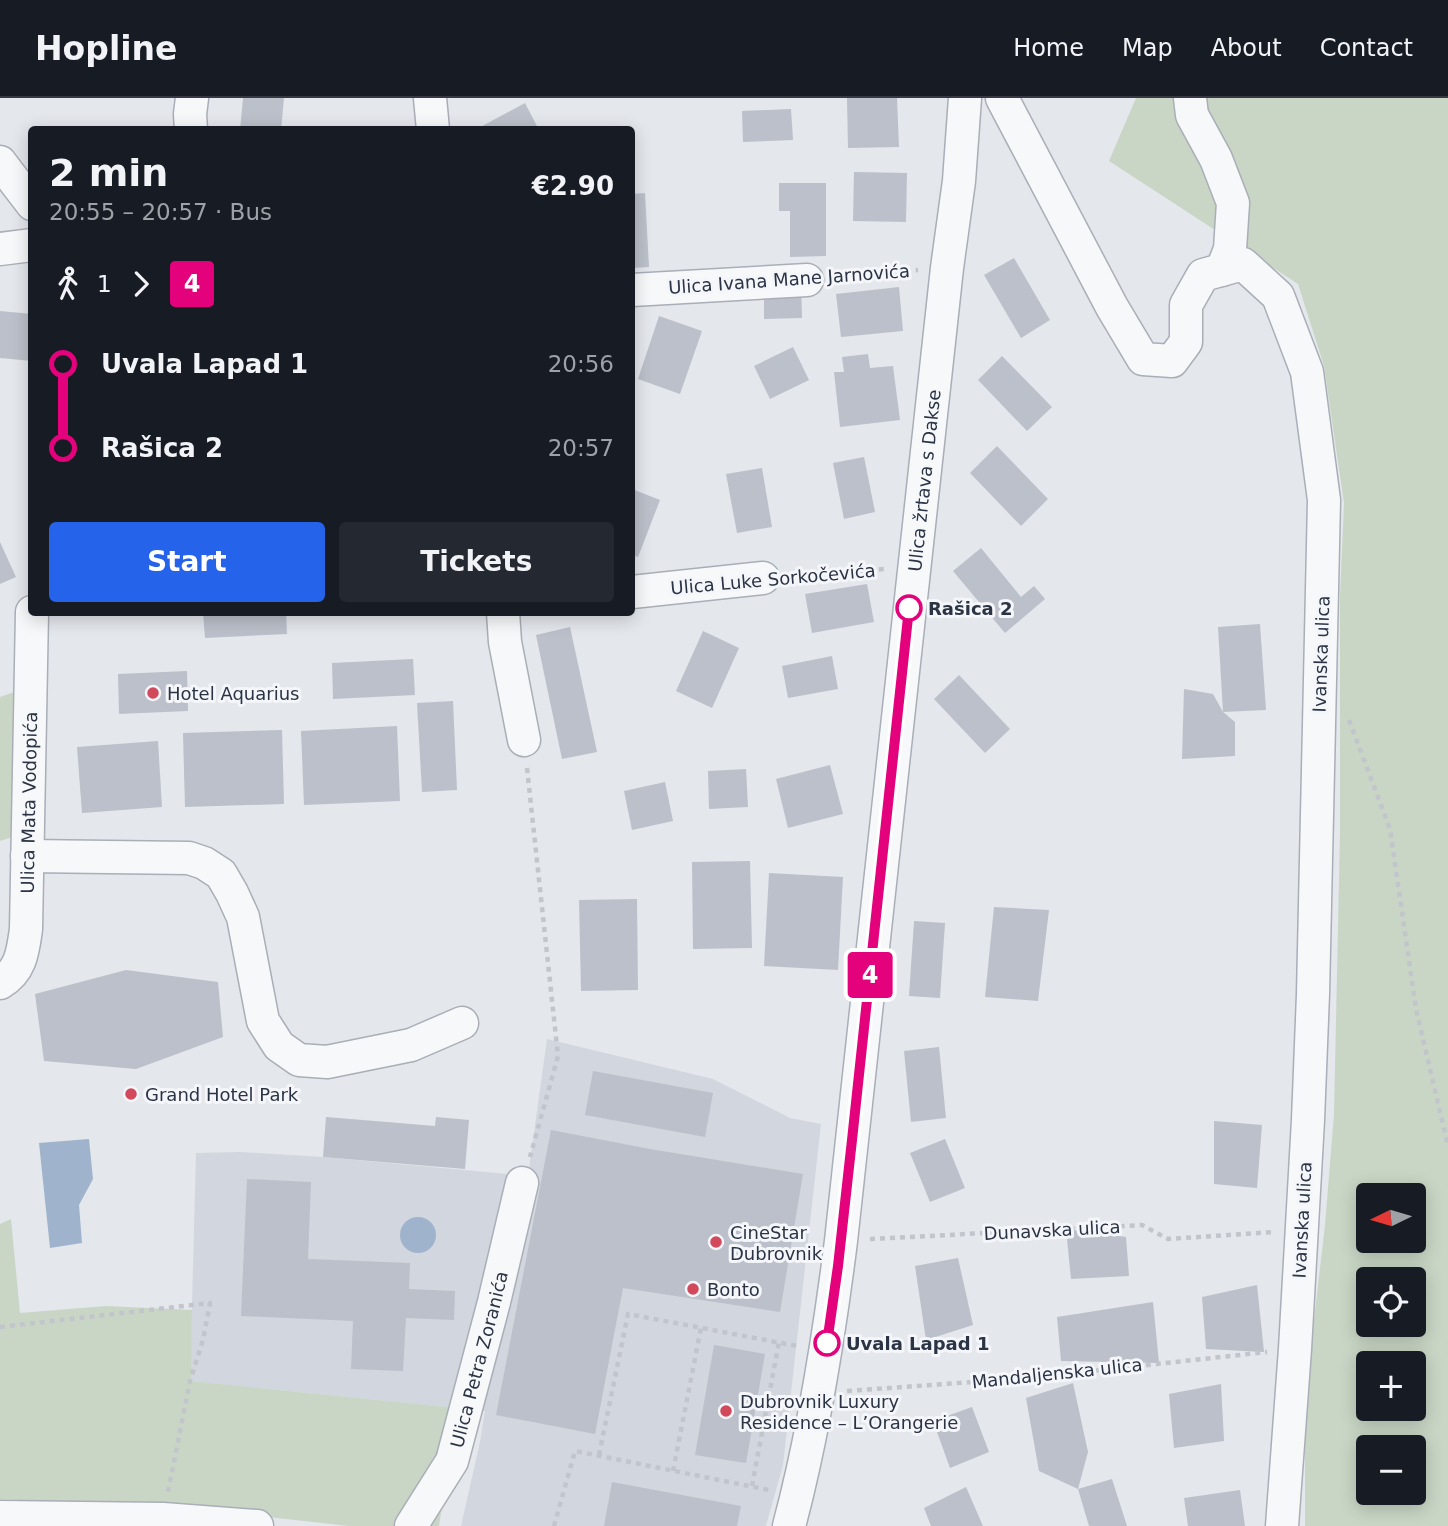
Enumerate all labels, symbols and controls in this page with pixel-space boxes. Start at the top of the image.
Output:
text: Hopline [35,29,177,68]
text: Home [1013,34,1084,62]
text: Map [1122,34,1173,62]
text: About [1211,34,1282,62]
text: Contact [1320,34,1413,62]
text: 2 min [49,151,168,195]
text: €2.90 [532,171,614,201]
text: 20:55 – 20:57 · Bus [49,199,272,225]
street label: Ulica Ivana Mane Jarnovića [667,260,911,298]
icon: walk [49,265,87,303]
icon: forward [122,265,160,303]
text: 4 [184,270,200,298]
text: 1 [97,271,112,297]
text: Uvala Lapad 1 [101,349,308,379]
text: 20:56 [548,351,614,377]
street label: Ulica žrtava s Dakse [903,388,944,573]
text: Rašica 2 [101,433,223,463]
text: 20:57 [548,435,614,461]
button: Start [49,522,325,602]
button: Tickets [339,522,614,602]
street label: Ulica Luke Sorkočevića [670,560,876,598]
marker: Rašica 2 [896,595,922,621]
street label: Ivanska ulica [1308,595,1334,713]
place label: Rašica 2 [928,598,1013,619]
place label: Hotel Aquarius [167,683,299,704]
marker: Hotel Aquarius [145,685,161,701]
street label: Ulica Mata Vodopića [16,711,41,894]
line badge: 4 [847,952,893,998]
text: 4 [862,961,878,989]
place label: Grand Hotel Park [145,1084,299,1105]
marker: Grand Hotel Park [123,1086,139,1102]
street label: Ivanska ulica [1288,1161,1316,1279]
north arrow [1356,1183,1426,1253]
map controls [1356,1183,1426,1505]
street label: Dunavska ulica [983,1216,1121,1244]
place label: CineStar Dubrovnik [730,1222,823,1264]
marker: CineStar Dubrovnik [708,1234,724,1250]
button: locate [1356,1267,1426,1337]
street label: Ulica Petra Zoranića [446,1269,511,1450]
place label: Bonto [707,1279,760,1300]
marker: Bonto [685,1281,701,1297]
marker: Uvala Lapad 1 [814,1330,840,1356]
place label: Uvala Lapad 1 [846,1333,989,1354]
button: + [1356,1351,1426,1421]
street label: Mandaljenska ulica [971,1354,1143,1392]
place label: Dubrovnik Luxury Residence – L’Orangerie [740,1391,958,1433]
marker: Dubrovnik Luxury Residence – L’Orangerie [718,1403,734,1419]
button: − [1356,1435,1426,1505]

